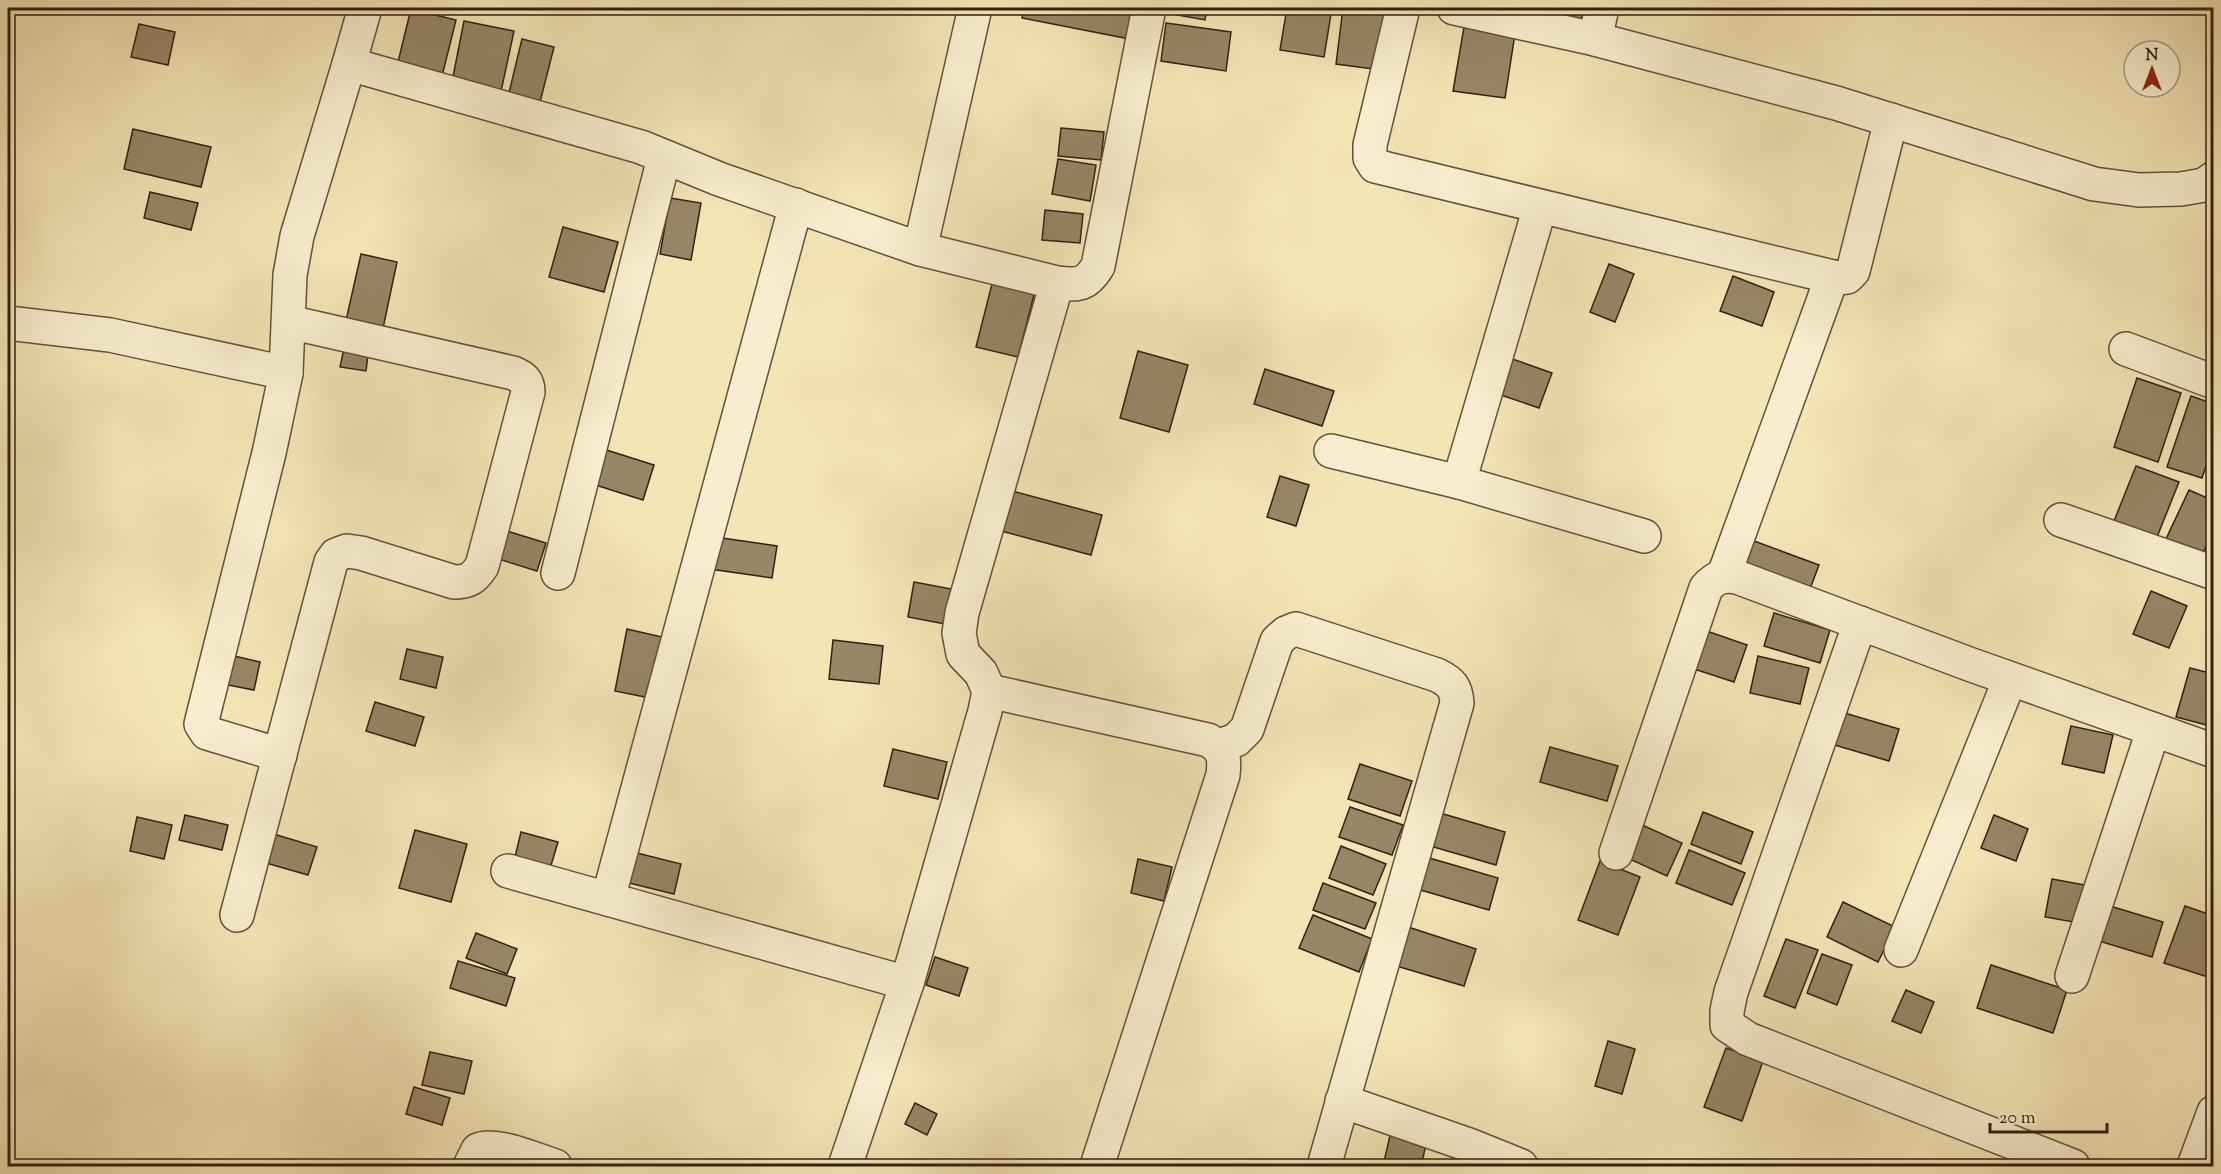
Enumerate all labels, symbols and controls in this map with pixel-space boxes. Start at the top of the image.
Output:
north arrow [2122,39,2182,99]
text: N [2146,45,2159,68]
scale bar [1990,1096,2107,1134]
text: 20 m [1999,1106,2036,1132]

